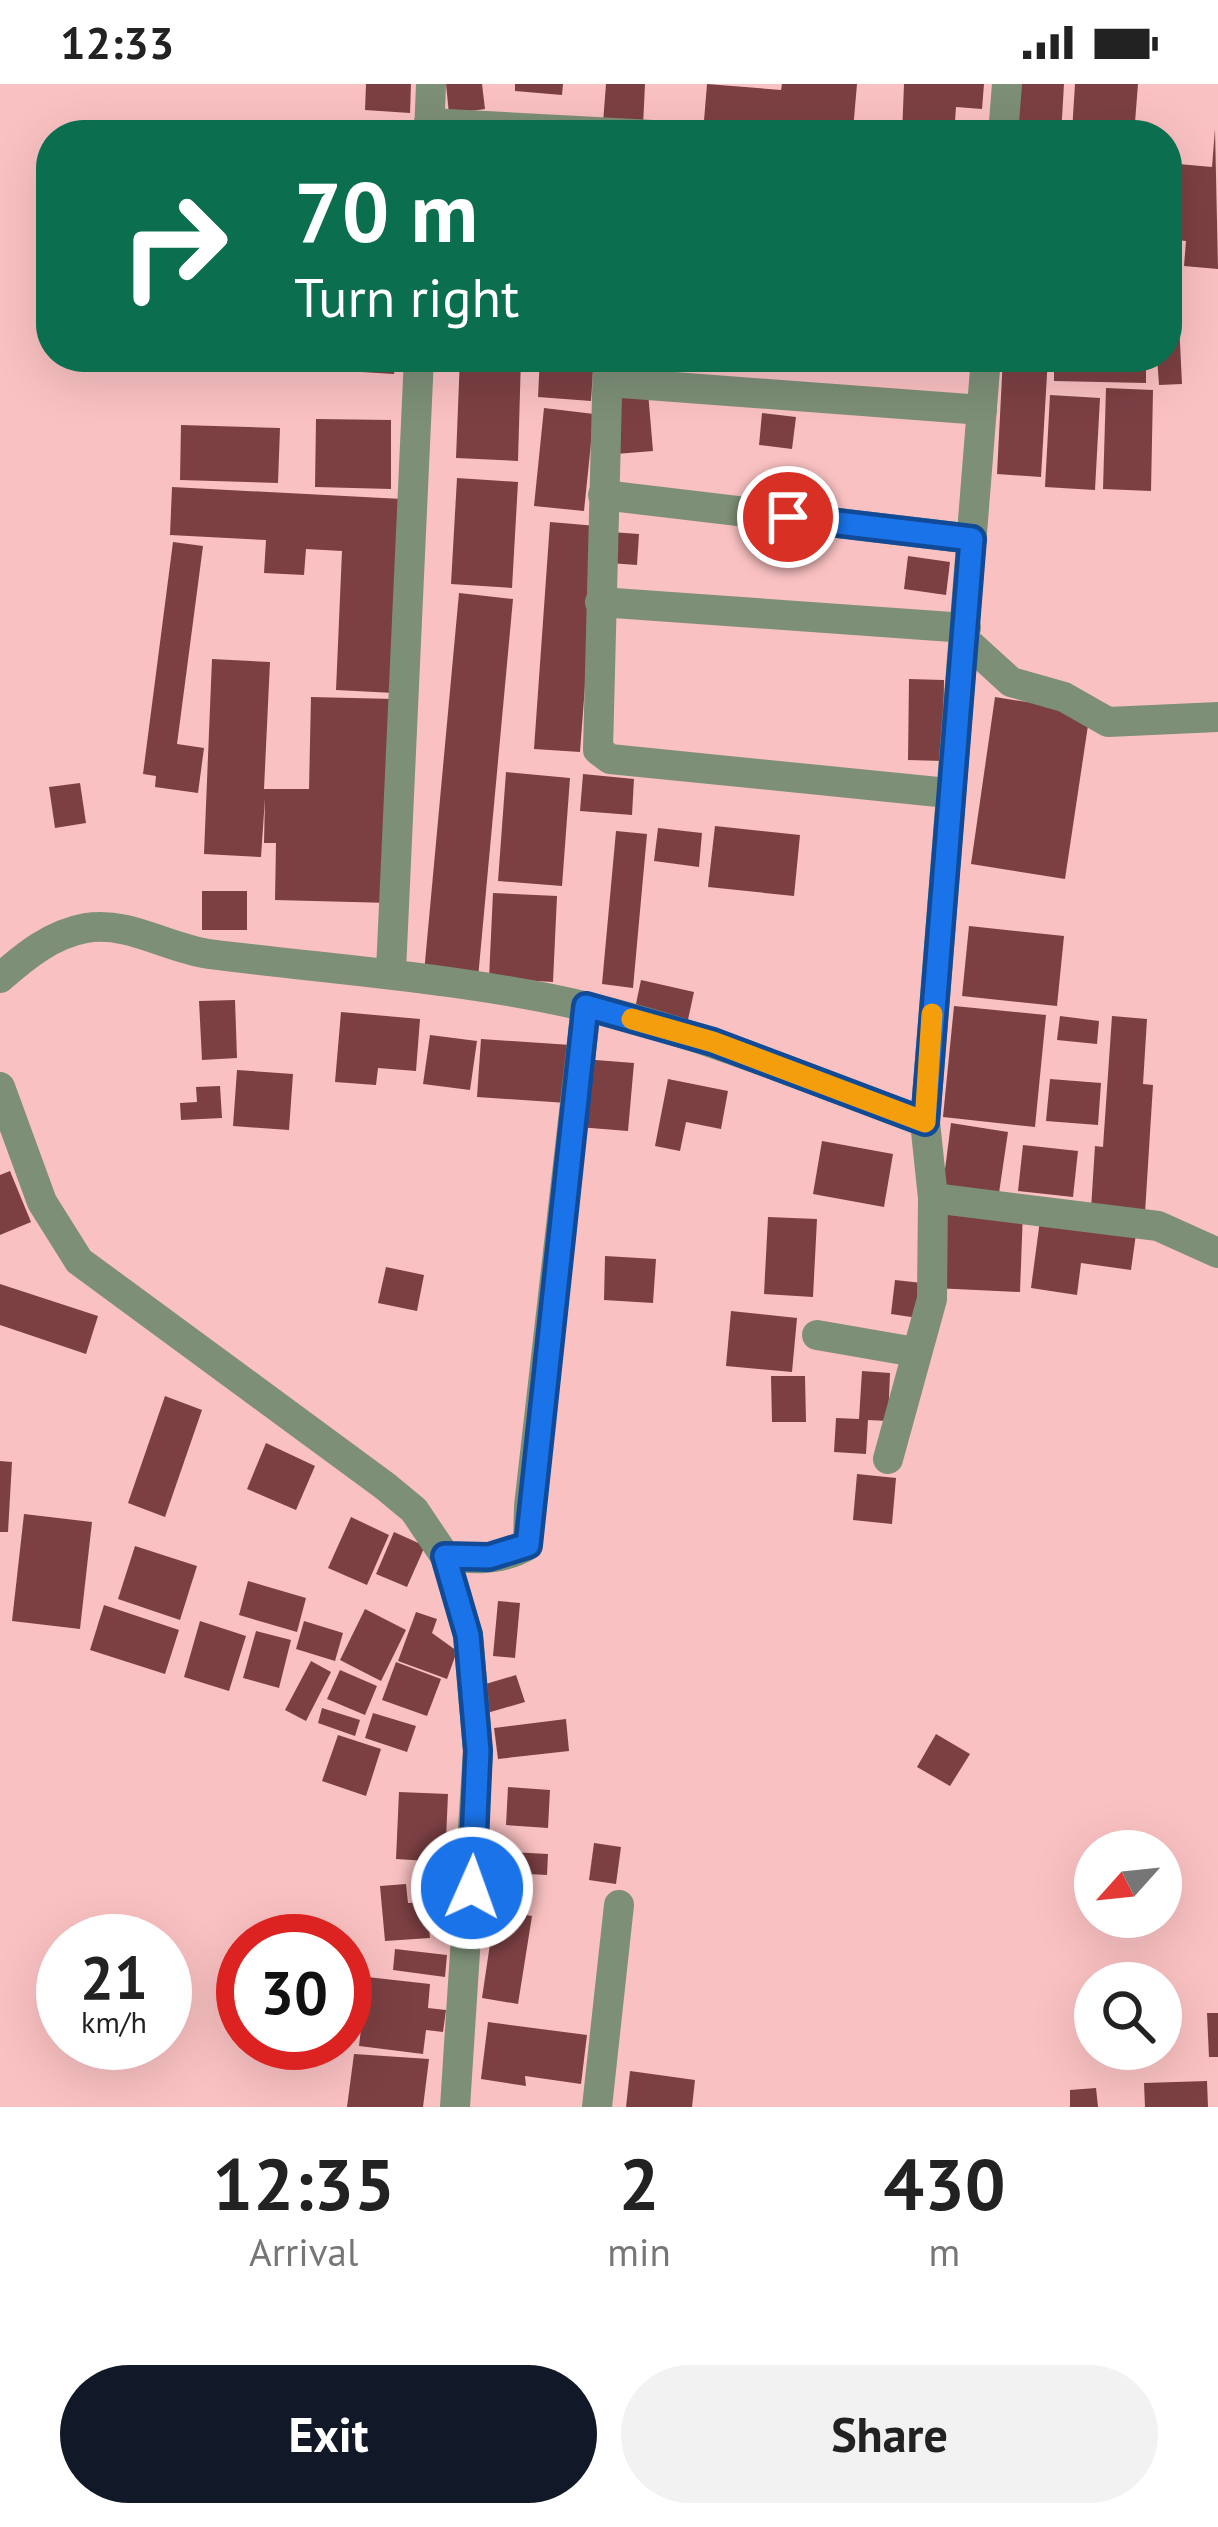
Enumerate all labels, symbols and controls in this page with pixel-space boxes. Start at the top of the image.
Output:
text: 12:33 [60,13,174,71]
text: 70 m [294,156,478,265]
icon: right [96,168,252,324]
text: Turn right [294,262,519,332]
pin [737,466,839,568]
icon: arrive [755,484,821,550]
position arrow [409,1825,535,1951]
north arrow [1074,1830,1182,1938]
map controls [1074,1830,1182,2070]
speed limit sign: 30 [216,1914,372,2070]
text: 21 [80,1938,148,2016]
button: search [1074,1962,1182,2070]
text: km/h [81,2002,147,2041]
text: 12:35 [212,2137,395,2230]
text: 2 [619,2137,660,2230]
text: 430 [883,2137,1006,2230]
text: Arrival [249,2226,358,2277]
text: min [607,2226,671,2277]
text: m [929,2226,960,2277]
button: Exit [60,2365,597,2503]
button: Share [621,2365,1158,2503]

